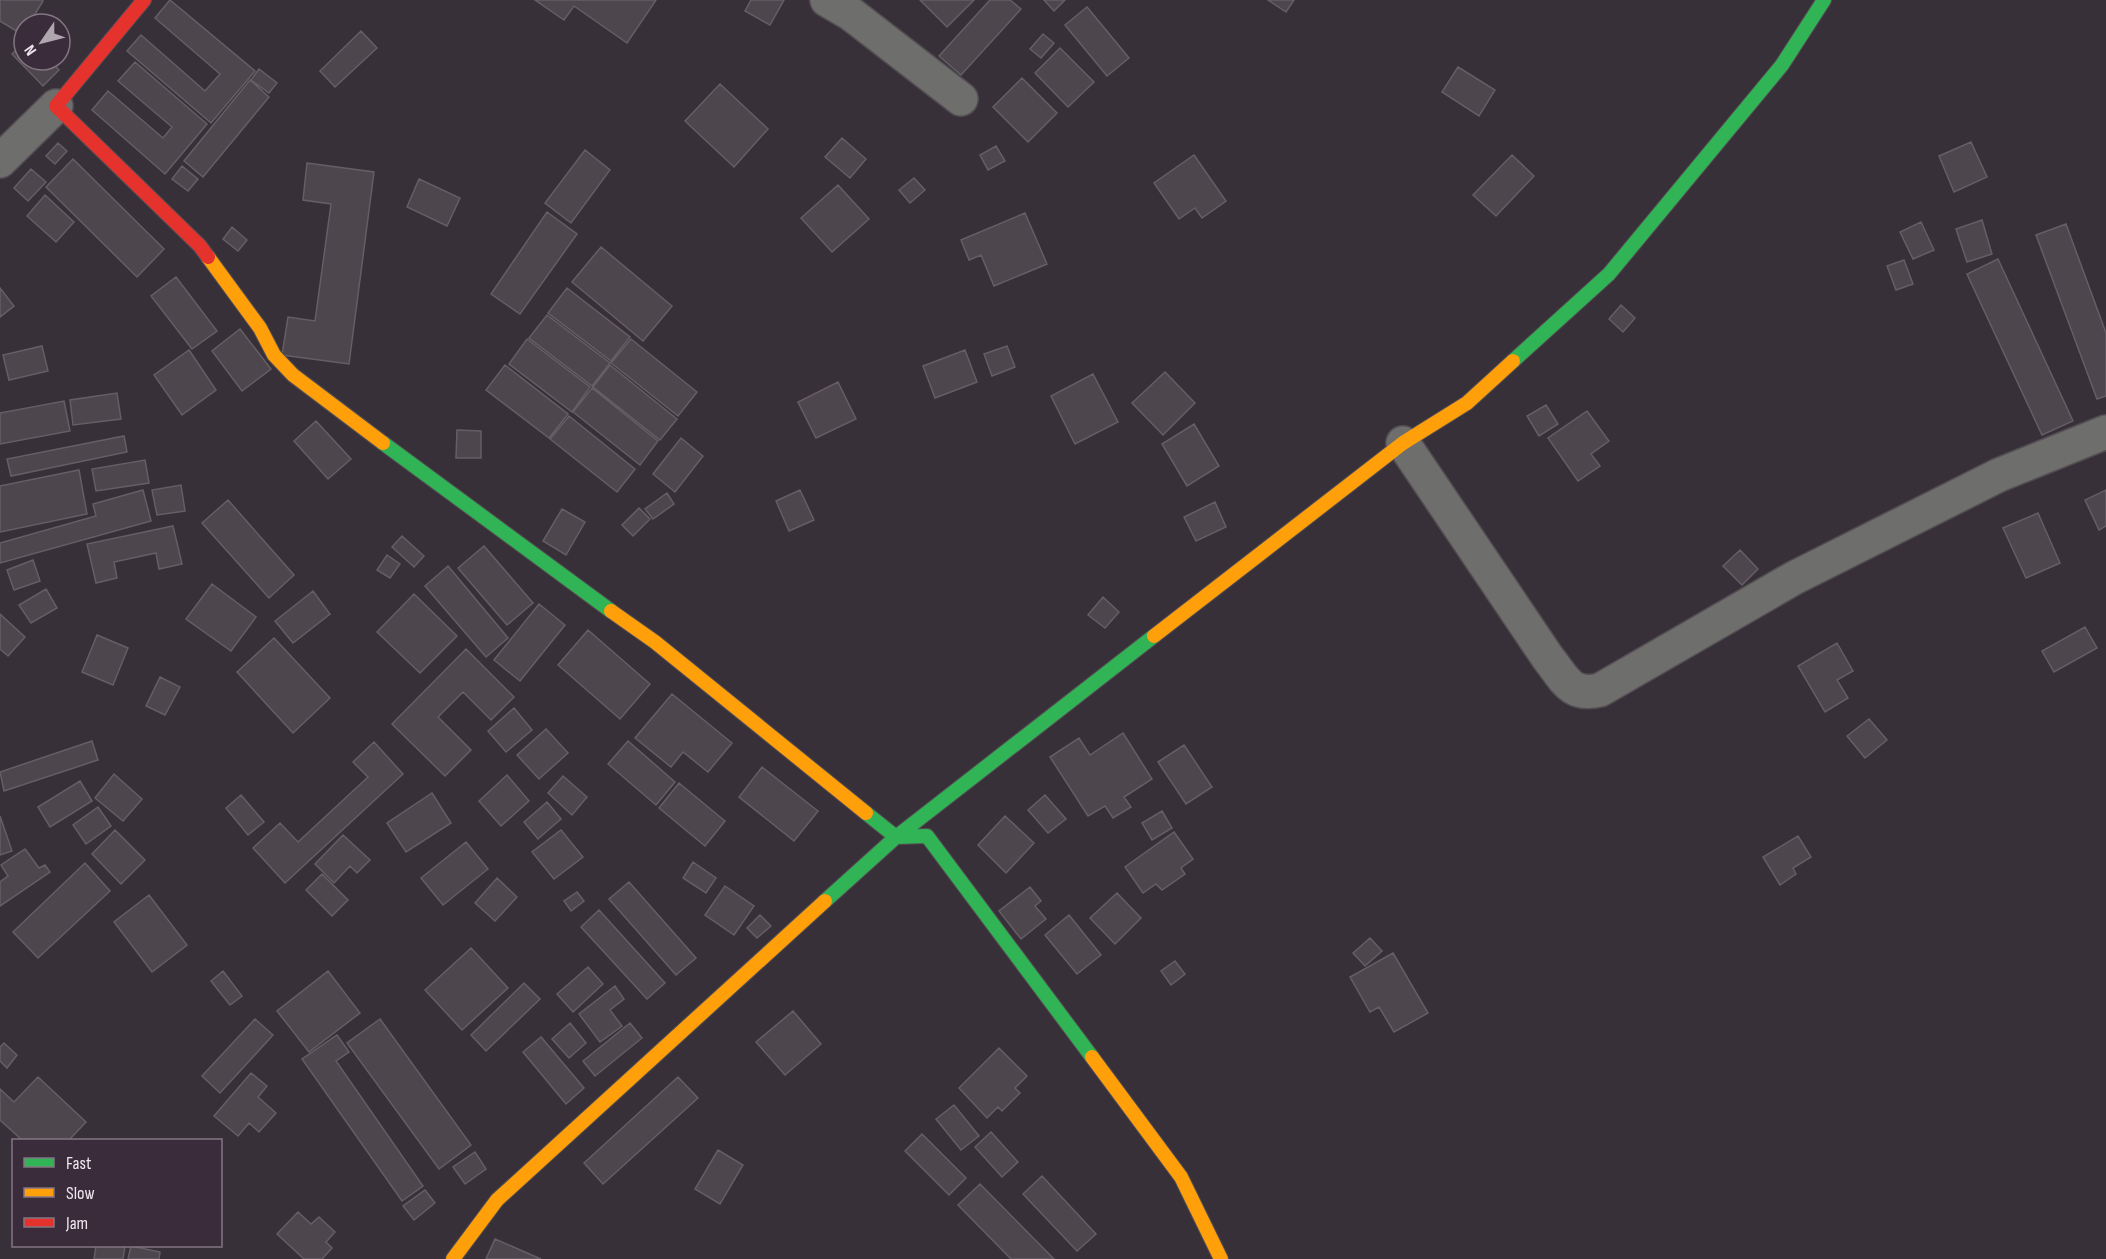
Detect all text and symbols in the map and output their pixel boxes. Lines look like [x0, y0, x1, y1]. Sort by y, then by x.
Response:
north arrow [12, 12, 72, 72]
text: N [21, 41, 41, 59]
legend [12, 1139, 222, 1247]
text: Fast [66, 1153, 92, 1174]
text: Slow [66, 1183, 95, 1204]
text: Jam [65, 1213, 88, 1234]

